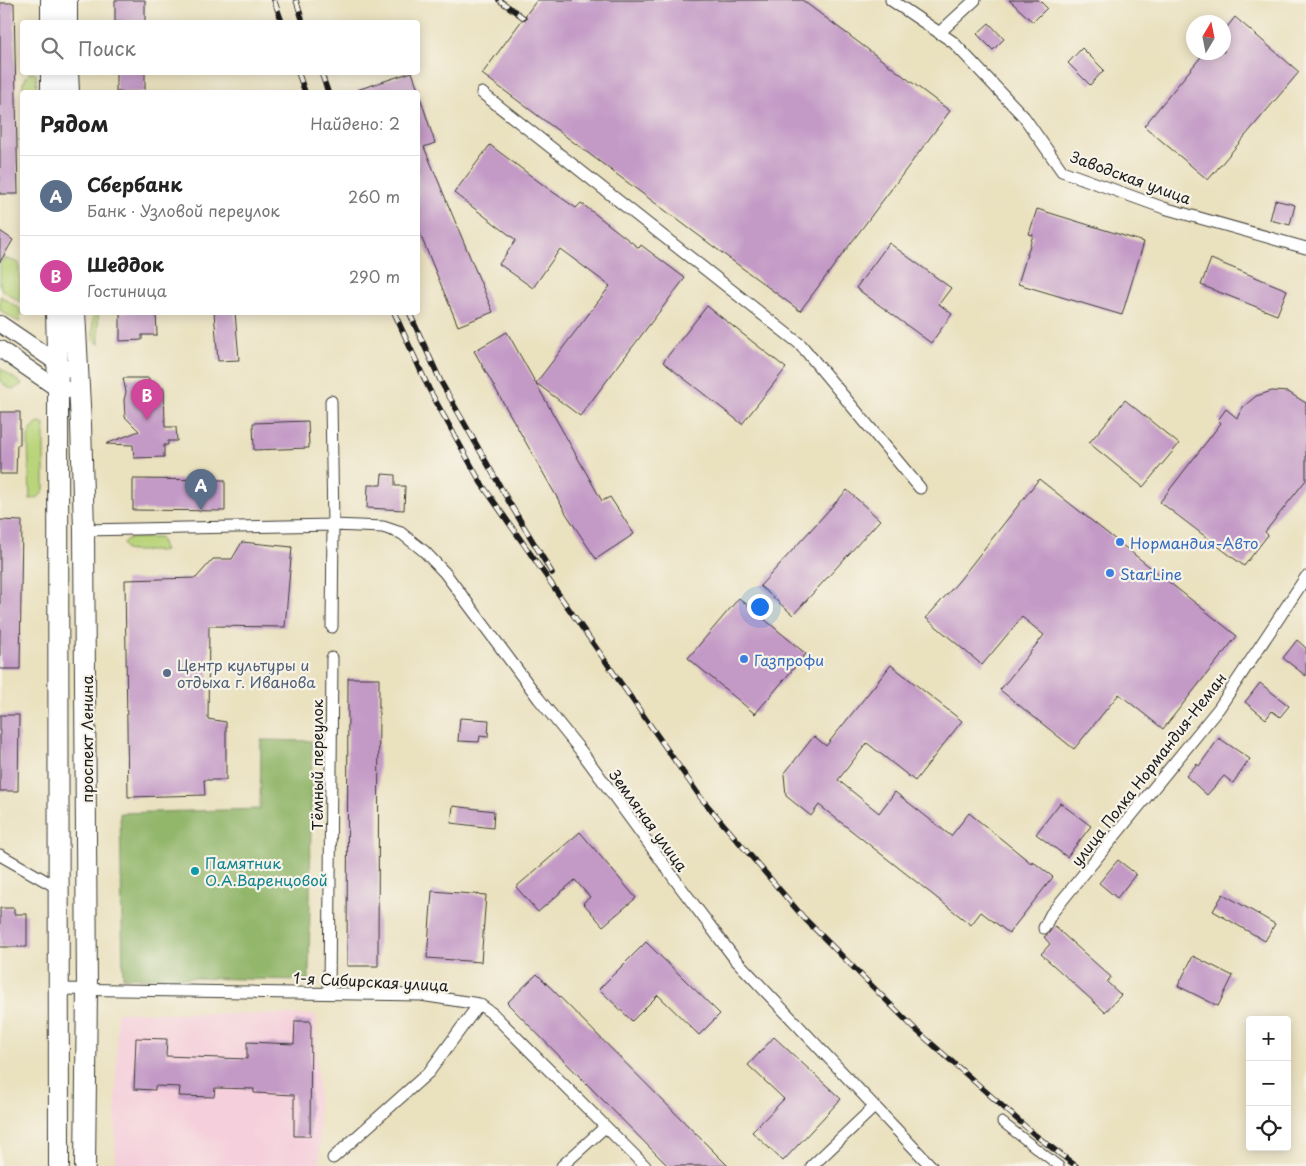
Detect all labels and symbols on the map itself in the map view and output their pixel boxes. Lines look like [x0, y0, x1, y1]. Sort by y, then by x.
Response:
north arrow [1186, 15, 1231, 60]
street label: Заводская улица [1067, 144, 1195, 210]
pin: B [131, 379, 163, 420]
pin: A [185, 469, 217, 510]
place label: Нормандия-Авто [1130, 531, 1259, 554]
marker: Нормандия-Авто [1114, 536, 1126, 548]
place label: StarLine [1120, 562, 1182, 585]
marker: StarLine [1104, 567, 1116, 579]
your location [747, 594, 773, 620]
place label: Газпрофи [754, 648, 824, 671]
place label: Центр культуры и отдыха г. Иванова [177, 653, 316, 693]
marker: Газпрофи [738, 653, 750, 665]
marker: Центр культуры и отдыха г. Иванова [161, 667, 173, 679]
street label: улица Полка Нормандия-Неман [1065, 667, 1231, 871]
street label: проспект Ленина [75, 675, 98, 803]
street label: Тёмный переулок [305, 699, 328, 831]
street label: Земляная улица [604, 764, 694, 876]
place label: Памятник О.А.Варенцовой [205, 851, 328, 891]
marker: Памятник О.А.Варенцовой [189, 865, 201, 877]
street label: 1-я Сибирская улица [293, 965, 450, 997]

